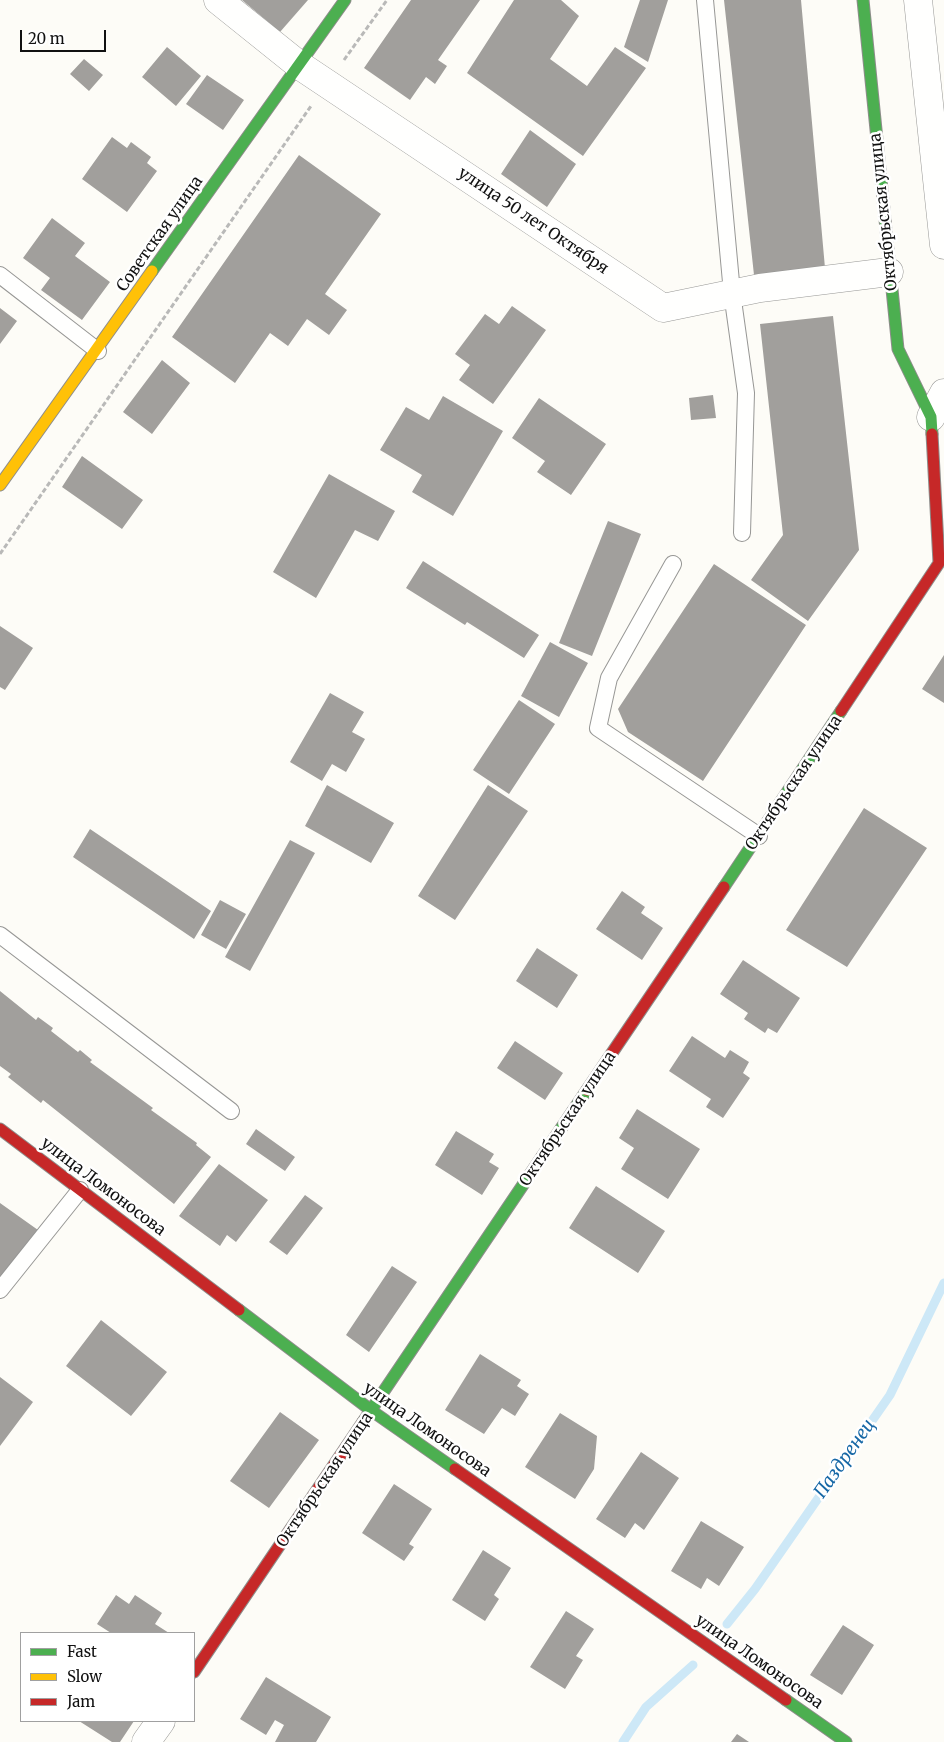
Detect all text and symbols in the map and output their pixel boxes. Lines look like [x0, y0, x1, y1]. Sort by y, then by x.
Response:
scale bar [22, 20, 109, 52]
text: 20 m [28, 29, 65, 48]
street label: Октябрьская улица [866, 132, 902, 292]
street label: улица 50 лет Октября [454, 164, 612, 278]
street label: Советская улица [113, 173, 207, 295]
street label: Октябрьская улица [742, 712, 846, 854]
street label: Октябрьская улица [516, 1048, 620, 1190]
street label: улица Ломоносова [37, 1134, 169, 1240]
street label: улица Ломоносова [360, 1379, 494, 1481]
street label: Октябрьская улица [273, 1409, 377, 1551]
water label: Паздренец [810, 1415, 880, 1503]
street label: улица Ломоносова [692, 1611, 826, 1713]
legend [20, 1632, 195, 1722]
text: Fast [67, 1642, 97, 1661]
text: Slow [67, 1667, 102, 1686]
text: Jam [67, 1692, 95, 1711]

